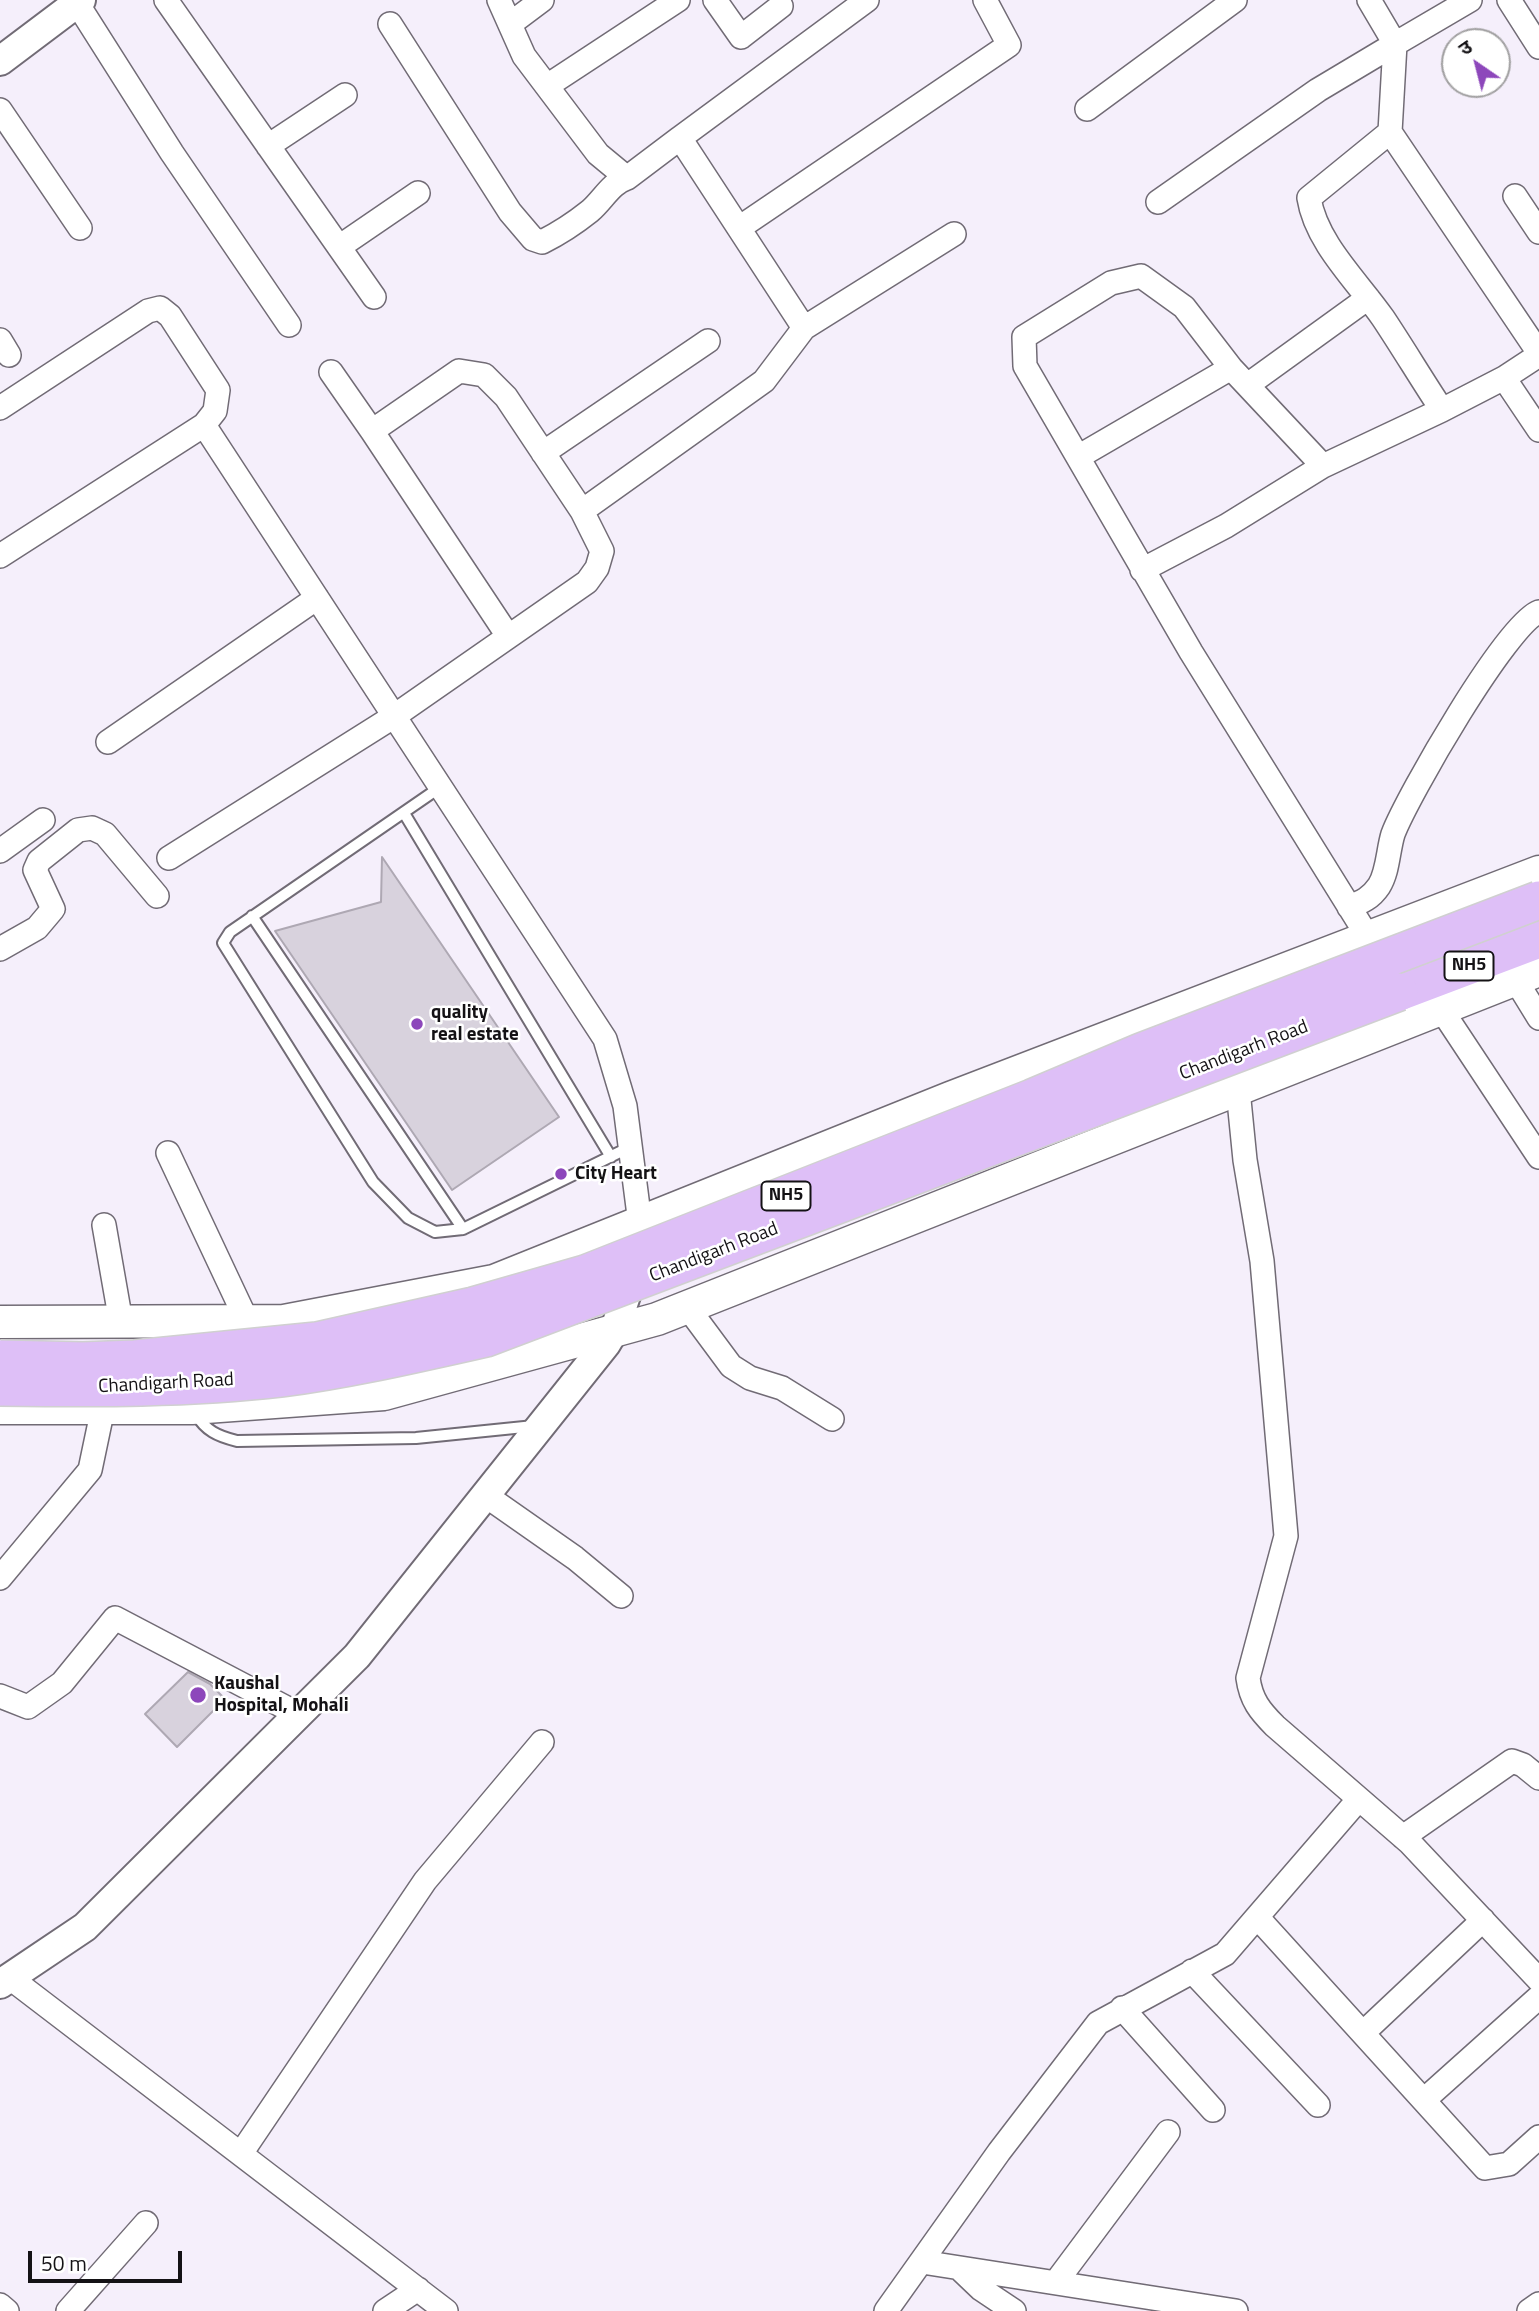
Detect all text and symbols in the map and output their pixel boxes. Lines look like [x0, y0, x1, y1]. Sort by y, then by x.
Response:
north arrow [1441, 28, 1511, 98]
text: उ [1452, 32, 1478, 62]
road number: NH5 [1444, 951, 1494, 981]
place label: quality real estate [431, 1002, 519, 1046]
marker: quality real estate [409, 1016, 425, 1032]
street label: Chandigarh Road [1177, 1016, 1311, 1086]
place label: City Heart [575, 1163, 657, 1185]
marker: City Heart [553, 1166, 569, 1182]
road number: NH5 [762, 1182, 810, 1210]
street label: Chandigarh Road [647, 1218, 781, 1288]
street label: Chandigarh Road [98, 1369, 234, 1399]
place label: Kaushal Hospital, Mohali [214, 1673, 349, 1717]
marker: Kaushal Hospital, Mohali [188, 1685, 208, 1705]
scale bar [32, 2238, 186, 2282]
text: 50 m [41, 2247, 87, 2279]

